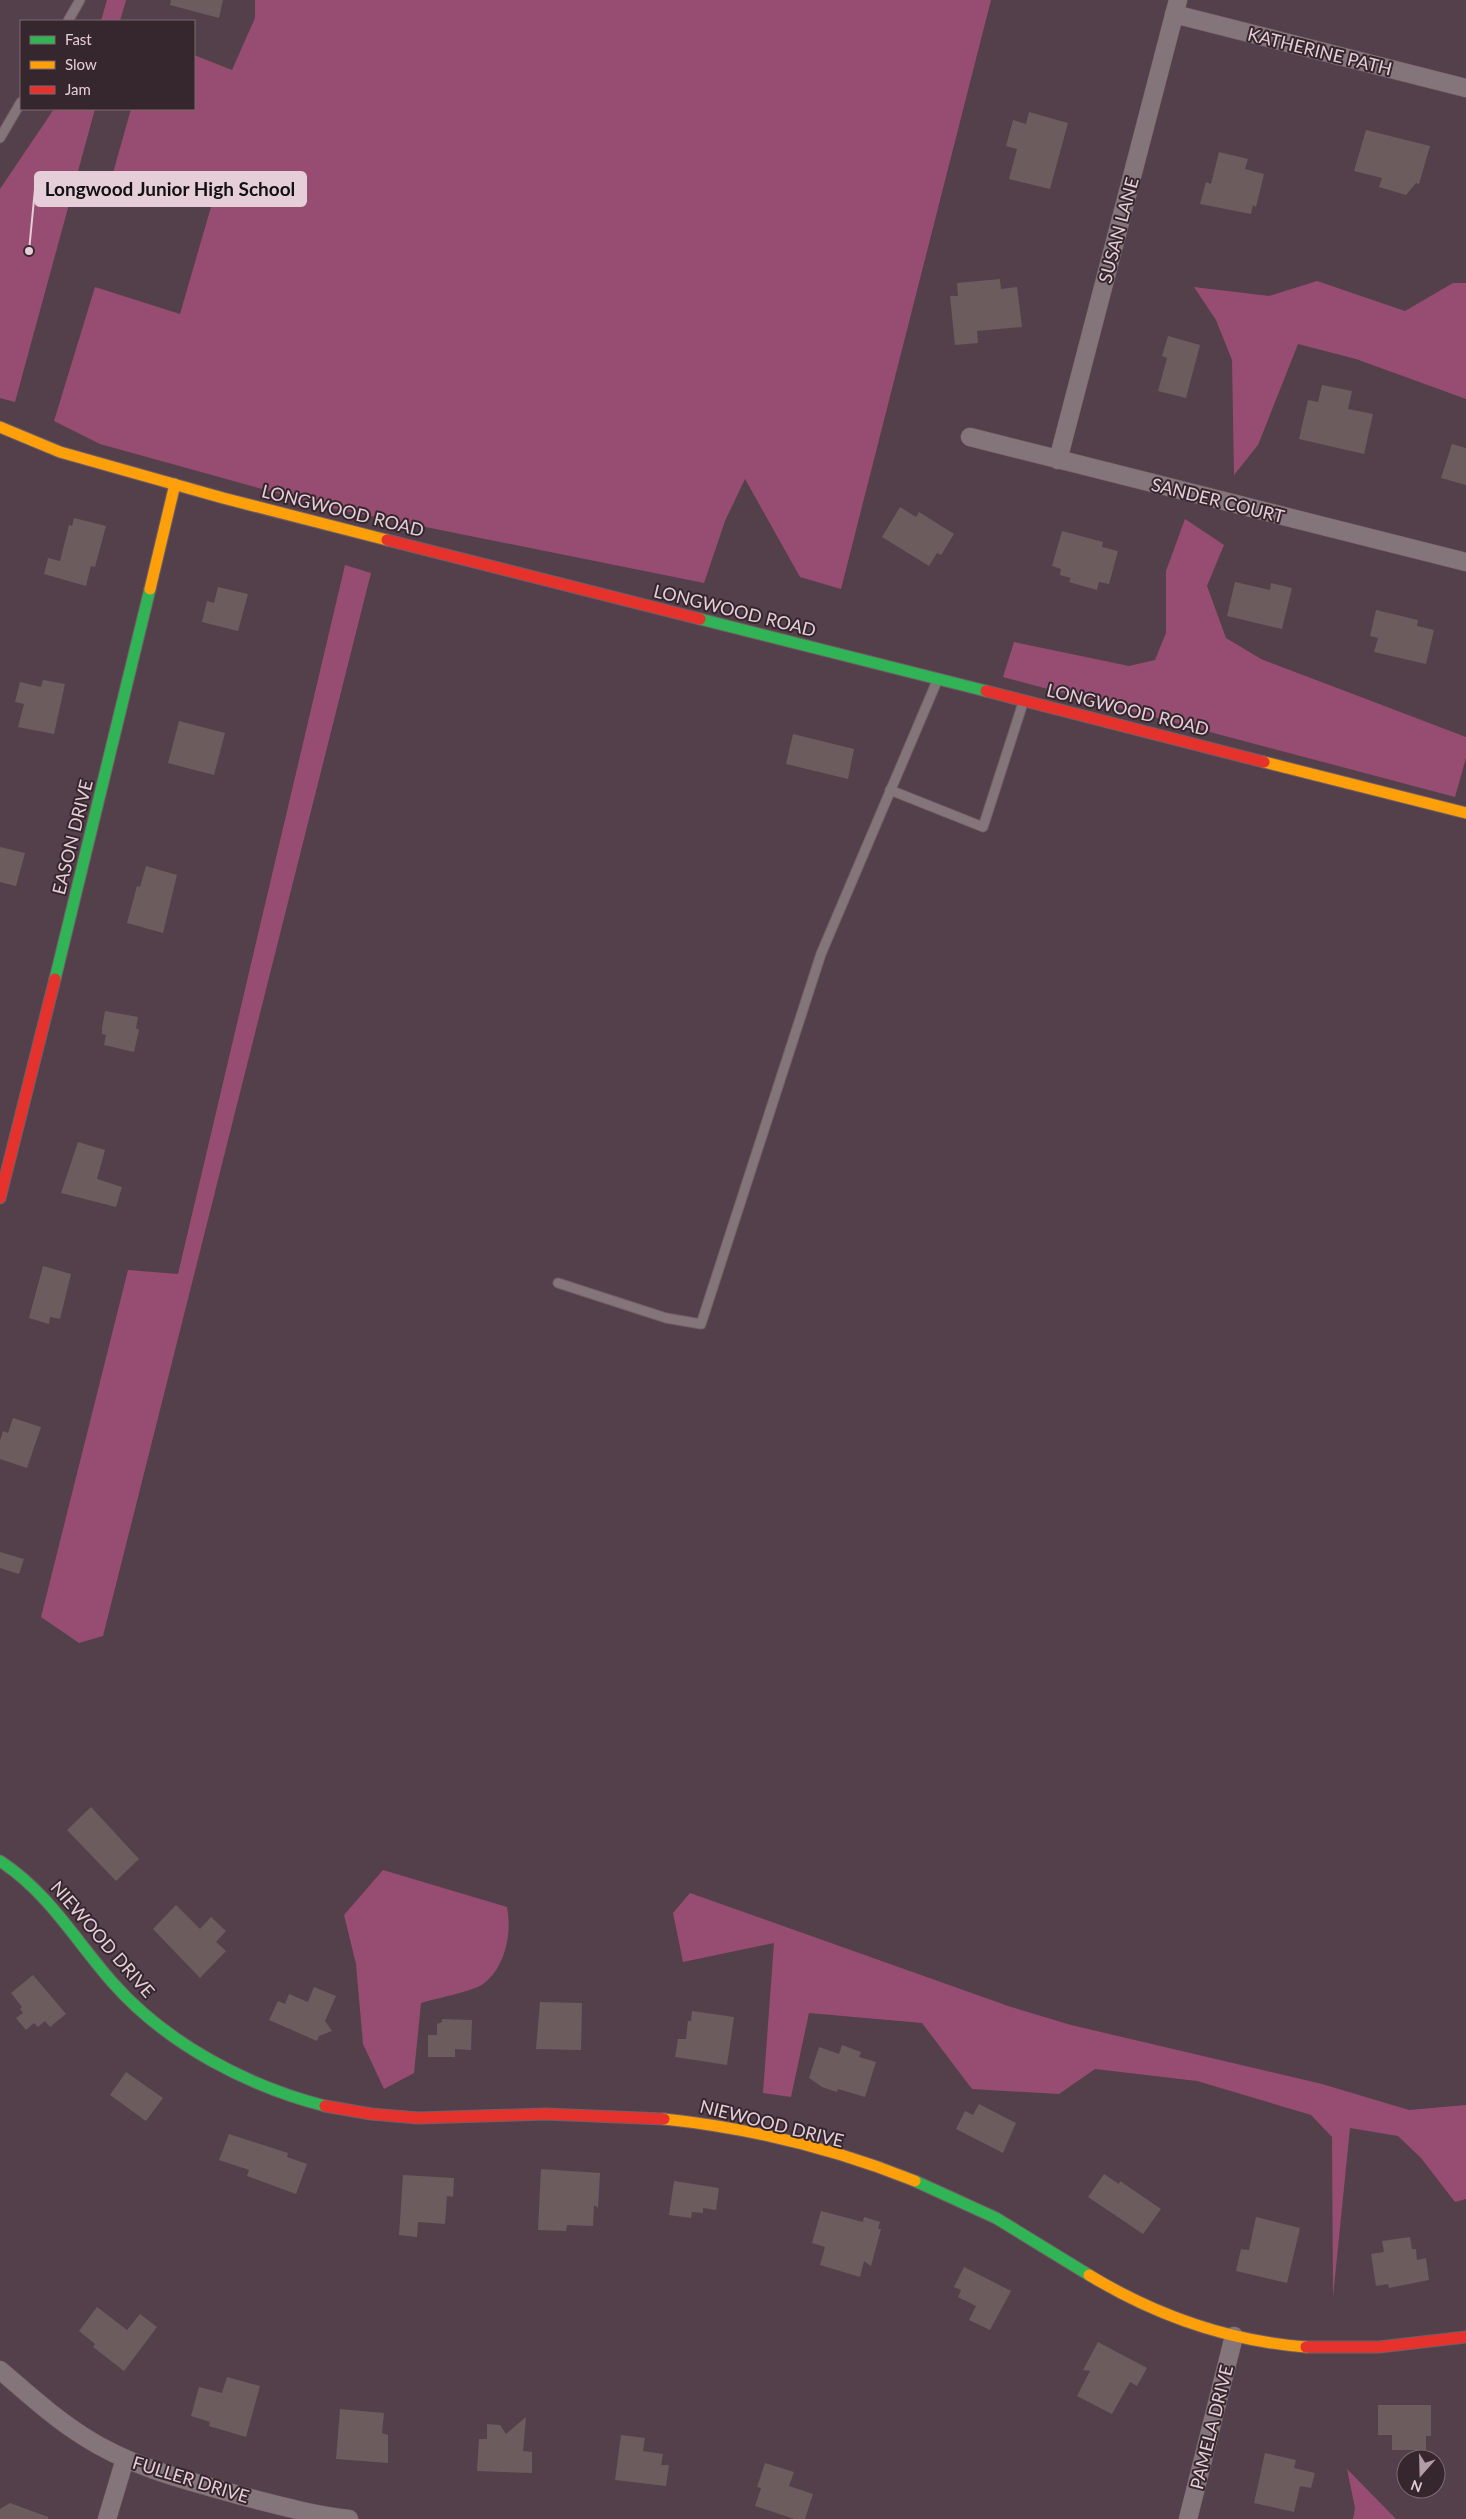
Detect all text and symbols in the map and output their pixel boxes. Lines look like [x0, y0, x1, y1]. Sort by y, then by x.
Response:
legend [20, 20, 195, 110]
street label: KATHERINE PATH [1246, 22, 1394, 80]
text: Fast [65, 30, 92, 48]
text: Slow [65, 55, 97, 73]
text: Jam [65, 80, 91, 98]
callout: Longwood Junior High School [35, 172, 306, 206]
street label: SUSAN LANE [1093, 175, 1143, 285]
text: Longwood Junior High School [45, 177, 295, 200]
street label: SANDER COURT [1149, 473, 1287, 527]
street label: LONGWOOD ROAD [260, 479, 426, 541]
street label: LONGWOOD ROAD [652, 579, 818, 641]
street label: LONGWOOD ROAD [1045, 678, 1211, 740]
street label: EASON DRIVE [47, 777, 97, 897]
street label: NIEWOOD DRIVE [46, 1876, 160, 2002]
street label: NIEWOOD DRIVE [698, 2095, 846, 2151]
street label: PAMELA DRIVE [1185, 2363, 1237, 2491]
north arrow [1396, 2449, 1446, 2499]
street label: FULLER DRIVE [130, 2451, 252, 2507]
text: N [1408, 2477, 1424, 2497]

